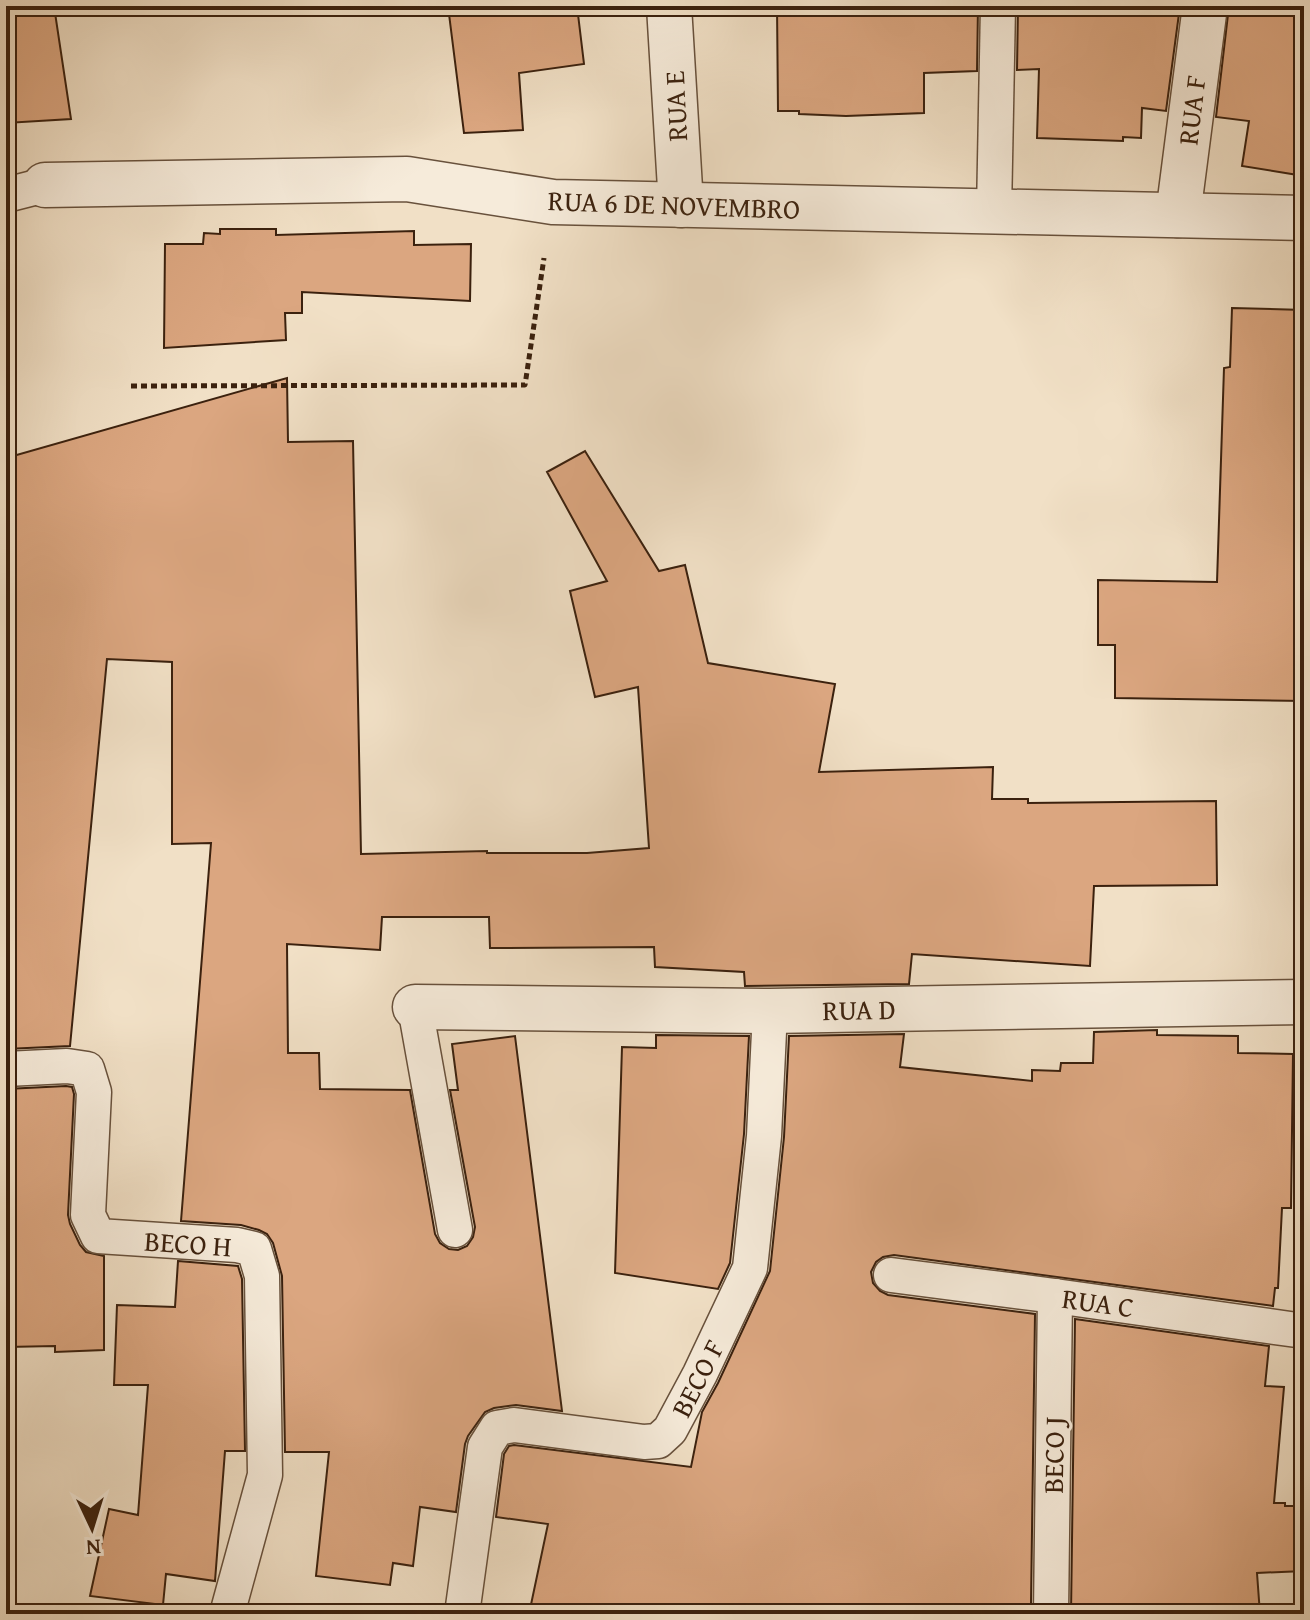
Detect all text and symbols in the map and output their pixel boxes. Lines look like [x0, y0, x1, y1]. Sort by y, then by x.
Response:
street label: RUA E [653, 70, 697, 142]
street label: RUA F [1166, 73, 1216, 147]
street label: RUA 6 DE NOVEMBRO [547, 179, 801, 229]
street label: RUA D [822, 988, 896, 1030]
street label: BECO H [143, 1220, 233, 1266]
street label: RUA C [1060, 1277, 1136, 1327]
street label: BECO F [660, 1332, 734, 1424]
street label: BECO J [1032, 1416, 1074, 1494]
north arrow [52, 1488, 132, 1568]
text: N [85, 1531, 102, 1564]

